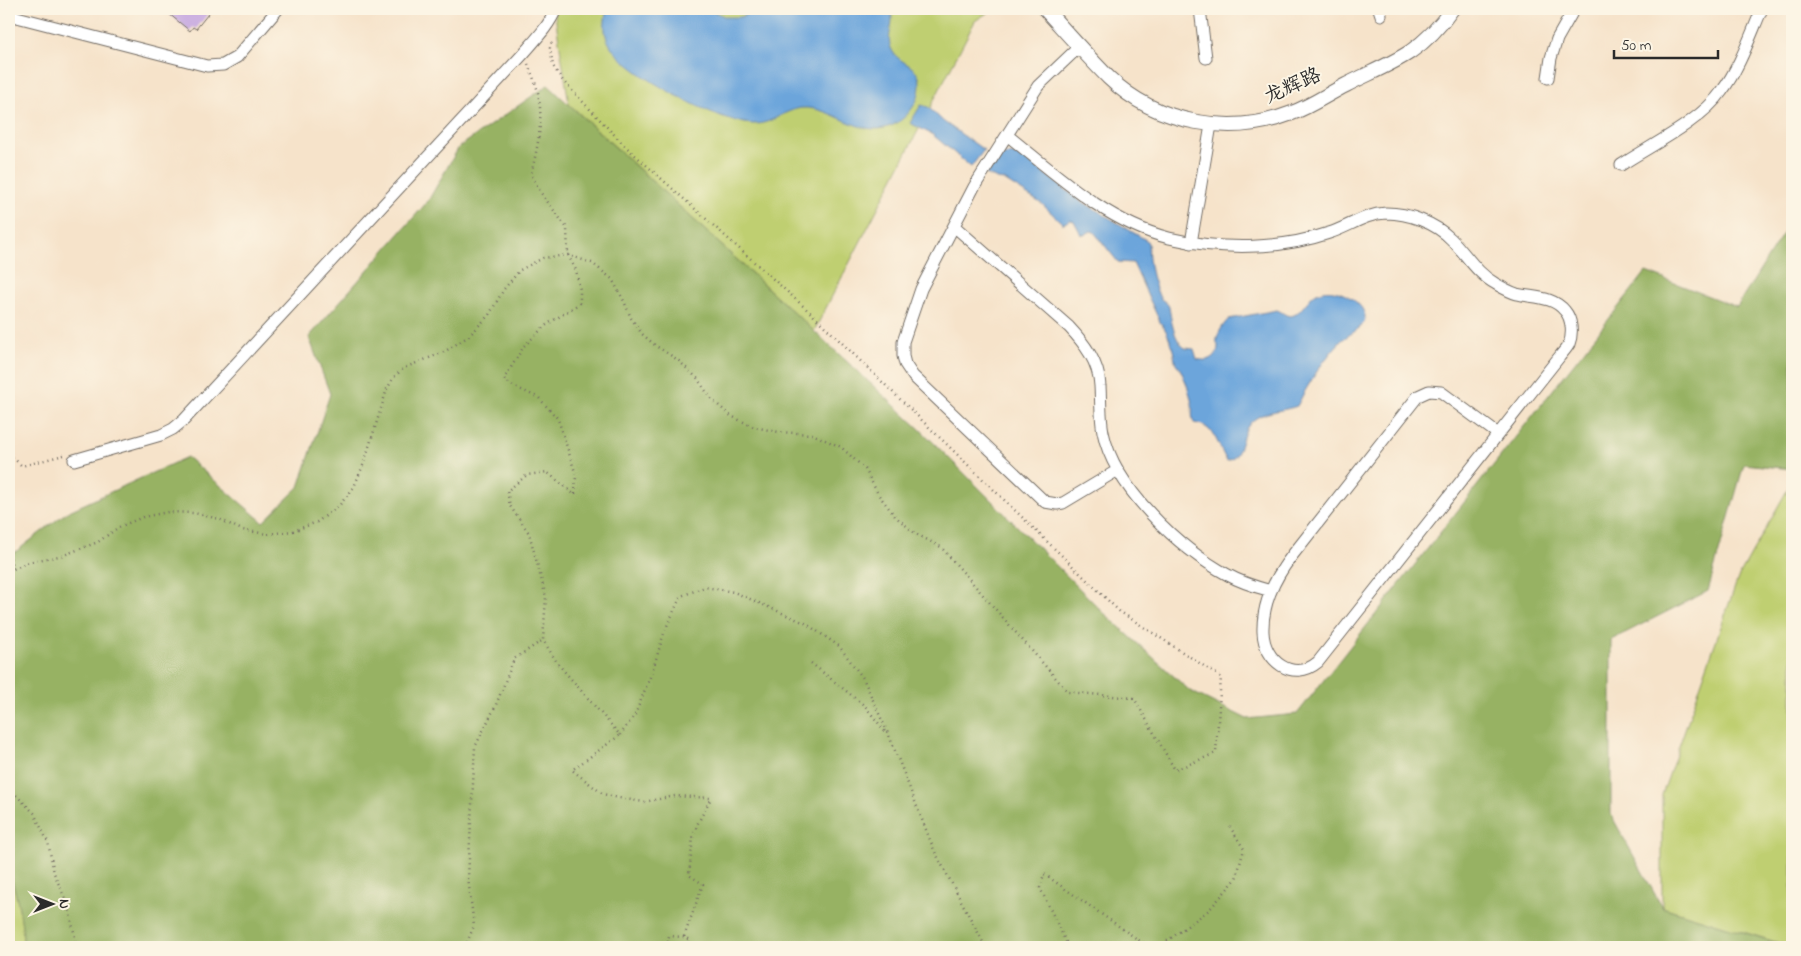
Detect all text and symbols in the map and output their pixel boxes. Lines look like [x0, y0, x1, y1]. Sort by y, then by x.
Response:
scale bar [1614, 28, 1717, 60]
text: 50 m [1621, 35, 1652, 57]
street label: 龙辉路 [1260, 61, 1327, 112]
north arrow [28, 878, 78, 928]
text: N [53, 899, 74, 909]

